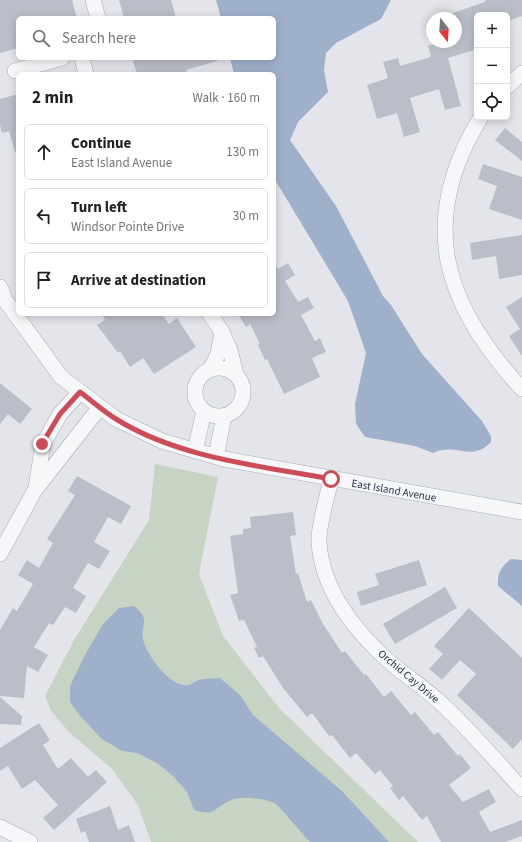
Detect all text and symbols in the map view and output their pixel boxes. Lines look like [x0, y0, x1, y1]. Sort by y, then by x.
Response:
north arrow [426, 12, 462, 48]
map controls [474, 12, 510, 120]
button: + [474, 12, 510, 48]
search box [16, 16, 276, 60]
icon: search [30, 27, 52, 49]
text: Search here [62, 28, 136, 49]
button: − [474, 48, 510, 84]
button: locate [474, 84, 510, 120]
text: 2 min [32, 86, 73, 110]
text: Walk · 160 m [192, 89, 260, 107]
text: Continue [71, 133, 131, 154]
icon: ahead [33, 141, 55, 163]
text: 130 m [226, 143, 259, 161]
text: East Island Avenue [71, 154, 172, 172]
text: Turn left [71, 197, 127, 218]
icon: left [33, 205, 55, 227]
text: 30 m [233, 207, 259, 225]
text: Windsor Pointe Drive [71, 218, 184, 236]
icon: arrive [33, 269, 55, 291]
text: Arrive at destination [71, 270, 206, 291]
route end [33, 435, 51, 453]
route start [322, 470, 340, 488]
street label: East Island Avenue [350, 476, 438, 505]
street label: Orchid Cay Drive [375, 646, 443, 707]

